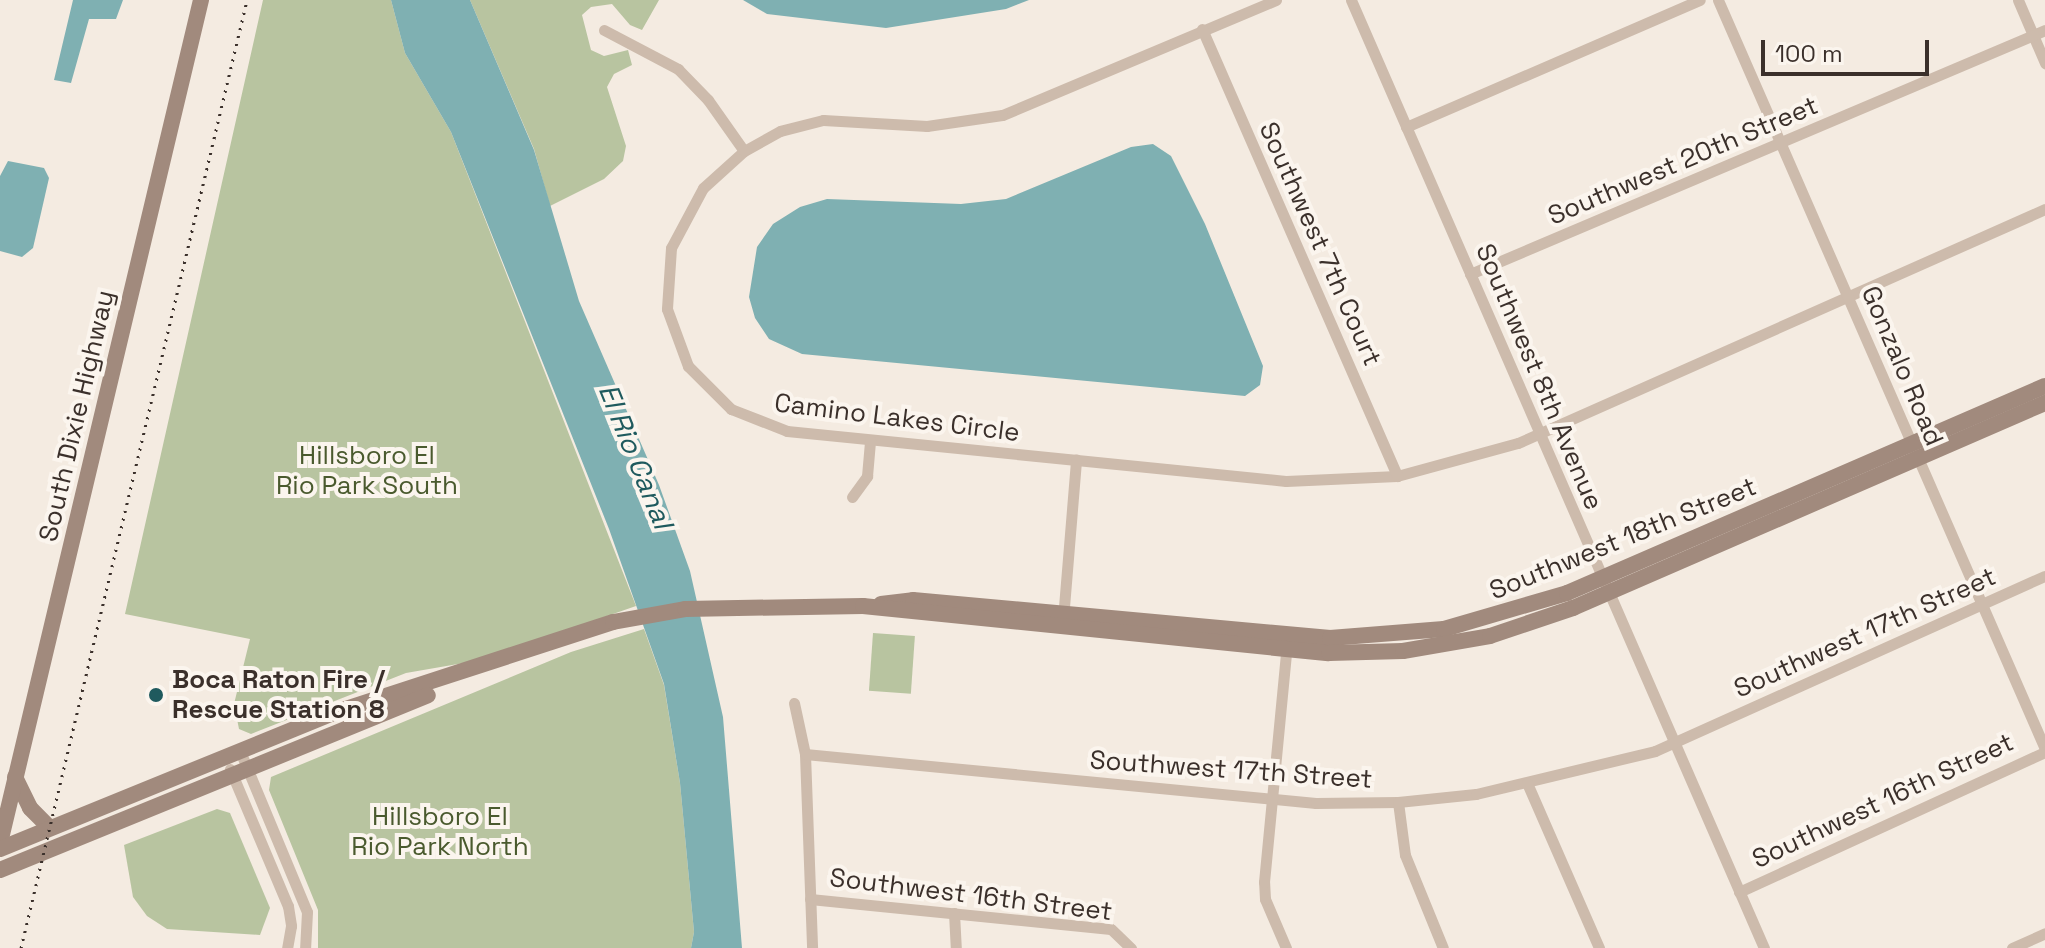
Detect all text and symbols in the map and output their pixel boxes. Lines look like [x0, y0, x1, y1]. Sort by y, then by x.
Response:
scale bar [1765, 24, 1933, 74]
text: 100 m [1775, 38, 1843, 69]
street label: Southwest 20th Street [1543, 90, 1823, 232]
street label: Southwest 7th Court [1252, 117, 1388, 371]
street label: Southwest 8th Avenue [1469, 239, 1609, 515]
street label: Gonzalo Road [1854, 281, 1950, 451]
street label: South Dixie Highway [33, 287, 121, 545]
water label: El Rio Canal [592, 379, 680, 533]
street label: Camino Lakes Circle [773, 387, 1021, 449]
park label: Hillsboro El Rio Park South [276, 440, 458, 502]
street label: Southwest 18th Street [1485, 471, 1761, 607]
street label: Southwest 17th Street [1729, 561, 2001, 705]
place label: Boca Raton Fire / Rescue Station 8 [172, 664, 385, 726]
marker: Boca Raton Fire / Rescue Station 8 [147, 686, 165, 704]
street label: Southwest 16th Street [1747, 727, 2019, 875]
street label: Southwest 17th Street [1089, 745, 1373, 795]
park label: Hillsboro El Rio Park North [351, 801, 529, 862]
street label: Southwest 16th Street [828, 862, 1114, 928]

